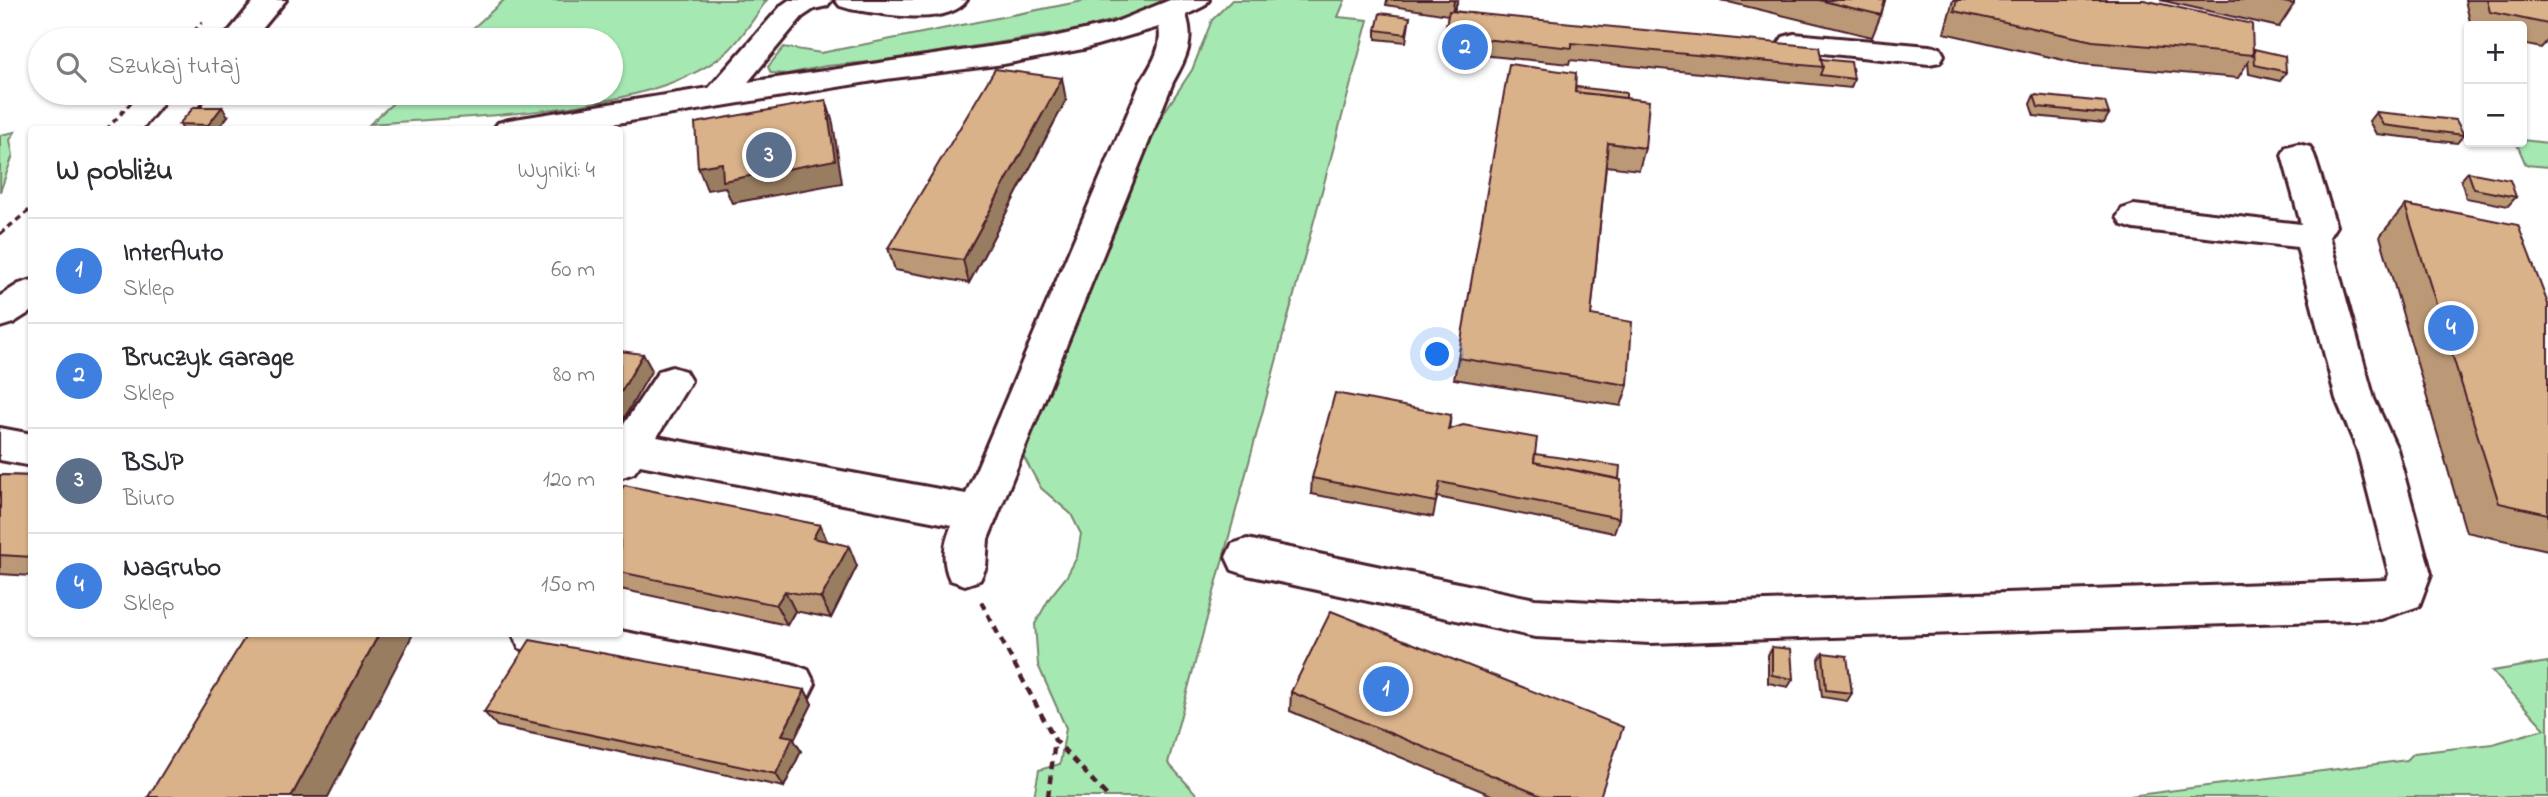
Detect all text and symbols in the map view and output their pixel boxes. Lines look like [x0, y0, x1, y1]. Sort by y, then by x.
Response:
pin: 2 [1442, 21, 1488, 73]
map controls [2464, 21, 2527, 147]
button: + [2464, 21, 2527, 84]
search box [28, 28, 623, 105]
icon: search [52, 48, 90, 86]
text: Szukaj tutaj [108, 48, 239, 86]
button: − [2464, 84, 2527, 147]
pin: 3 [746, 129, 792, 181]
text: W pobliżu [56, 150, 173, 194]
text: Wyniki: 4 [518, 155, 595, 188]
text: InterAuto [123, 235, 223, 273]
text: 1 [75, 254, 83, 287]
text: 60 m [551, 254, 595, 287]
text: Sklep [123, 273, 175, 306]
pin: 4 [2428, 302, 2474, 354]
your location [1420, 337, 1454, 371]
text: Bruczyk Garage [123, 340, 294, 378]
text: 2 [73, 359, 85, 392]
text: 80 m [553, 359, 595, 392]
text: Sklep [123, 378, 175, 411]
text: BSJP [123, 445, 183, 483]
text: 3 [74, 464, 84, 497]
text: 120 m [543, 464, 595, 497]
text: Biuro [123, 483, 175, 516]
text: NaGrubo [123, 550, 221, 588]
text: 4 [74, 569, 84, 602]
text: 150 m [541, 569, 595, 602]
text: Sklep [123, 588, 175, 621]
pin: 1 [1363, 663, 1409, 715]

